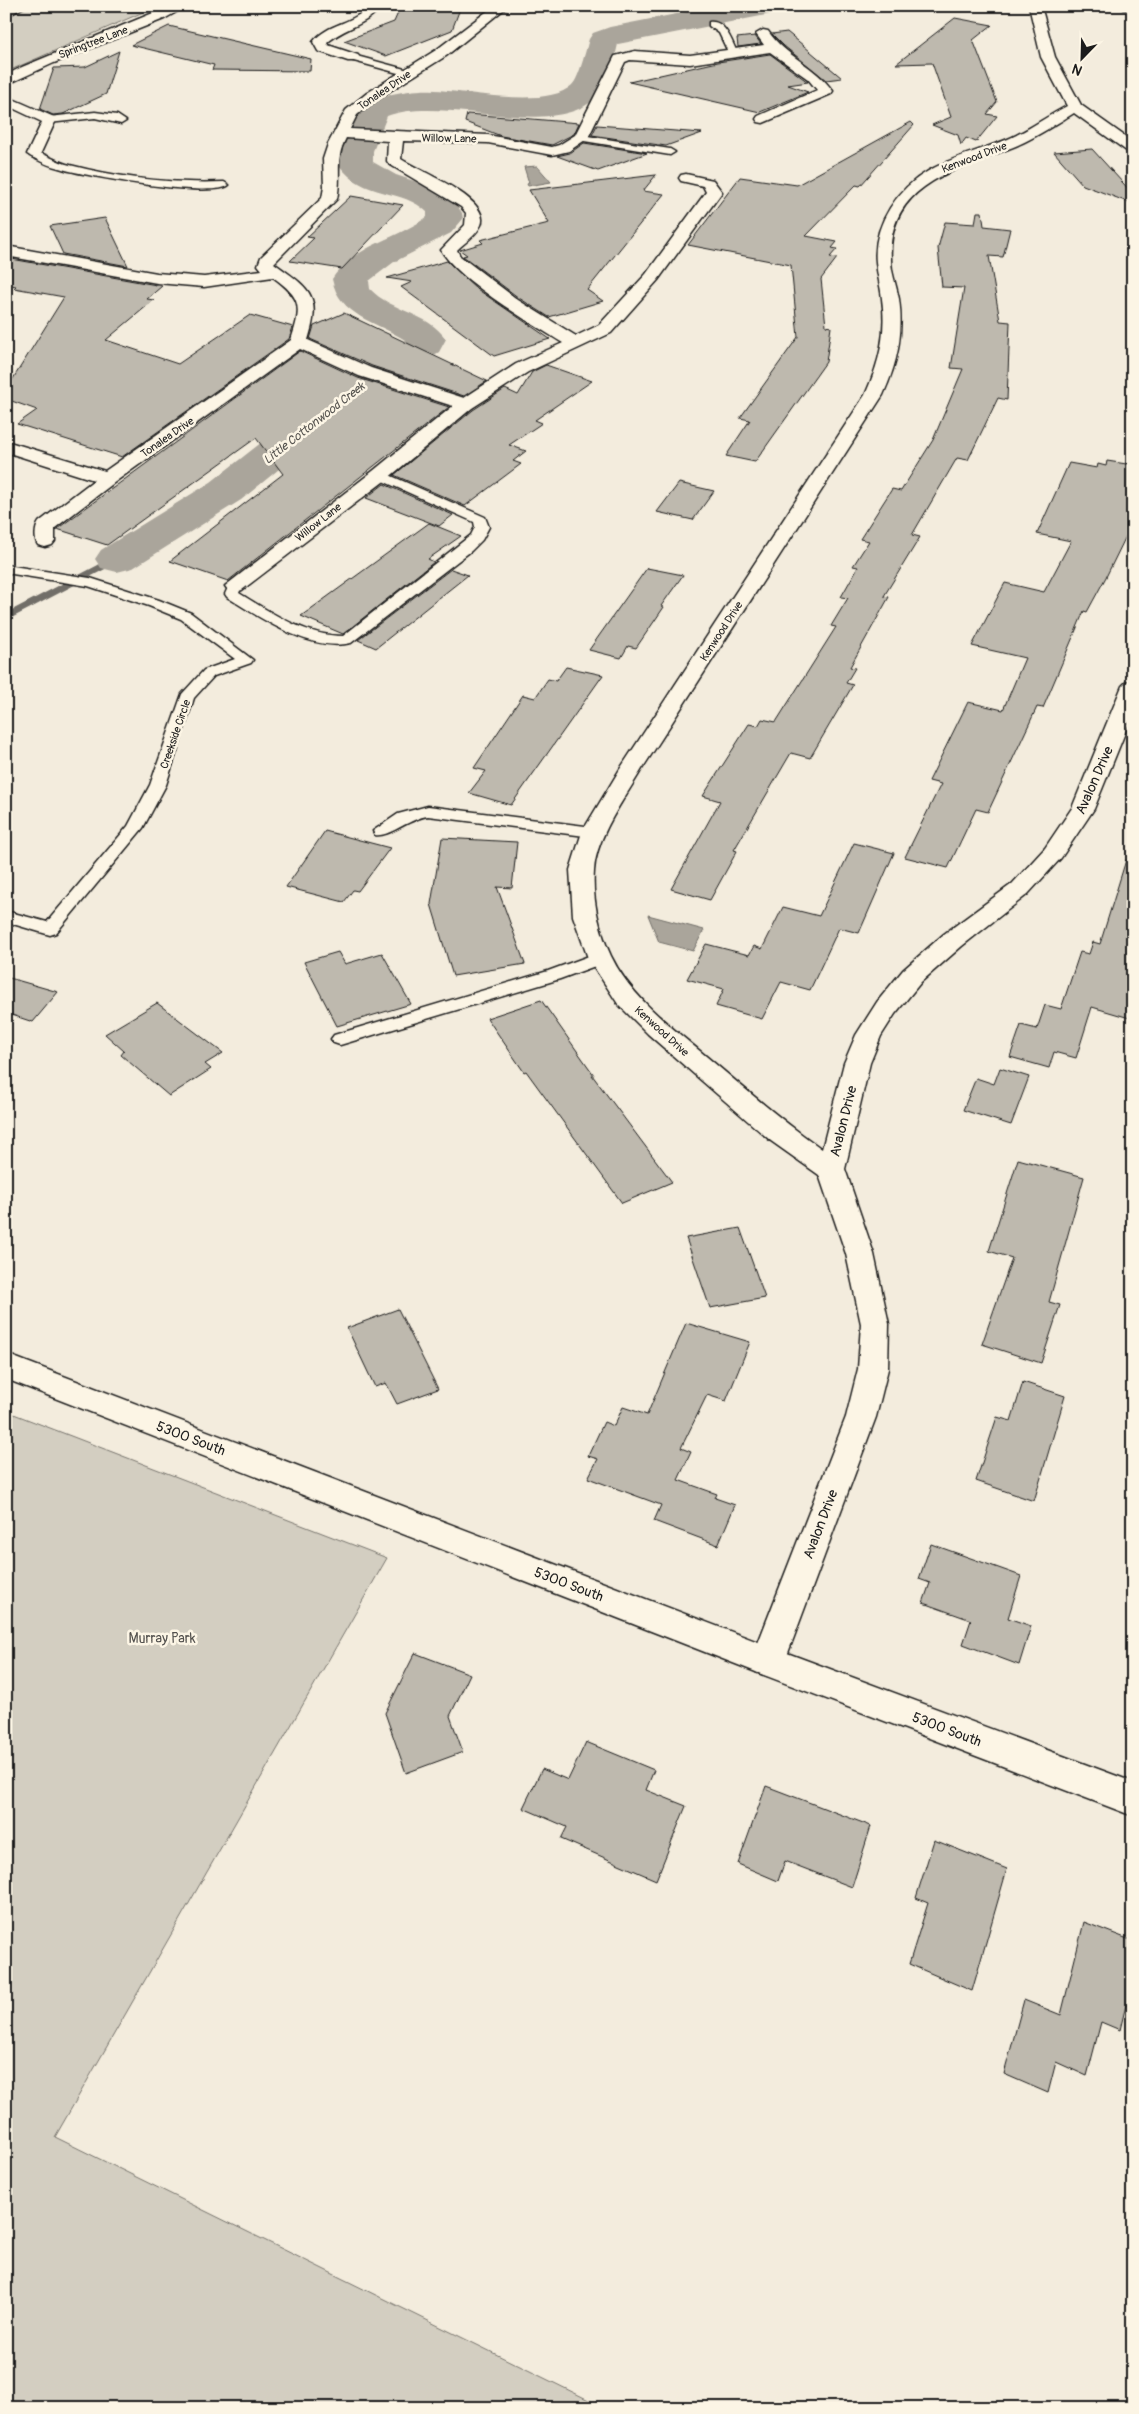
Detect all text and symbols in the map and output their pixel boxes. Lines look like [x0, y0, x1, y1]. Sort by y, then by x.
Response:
street label: Springtree Lane [57, 23, 130, 62]
north arrow [1056, 32, 1106, 82]
text: N [1069, 60, 1085, 79]
street label: Tonalea Drive [355, 67, 414, 113]
street label: Willow Lane [421, 132, 477, 145]
street label: Kenwood Drive [940, 139, 1009, 176]
water label: Little Cottonwood Creek [261, 379, 369, 468]
street label: Tonalea Drive [138, 414, 197, 460]
street label: Willow Lane [293, 500, 344, 544]
street label: Kenwood Drive [697, 598, 746, 664]
street label: Creekside Circle [158, 697, 194, 771]
street label: Avalon Drive [1072, 743, 1117, 817]
street label: Kenwood Drive [632, 1004, 692, 1060]
street label: Avalon Drive [826, 1084, 861, 1158]
street label: 5300 South [154, 1418, 228, 1459]
street label: Avalon Drive [800, 1487, 841, 1561]
street label: 5300 South [532, 1564, 606, 1605]
park label: Murray Park [128, 1630, 196, 1647]
street label: 5300 South [910, 1709, 984, 1750]

